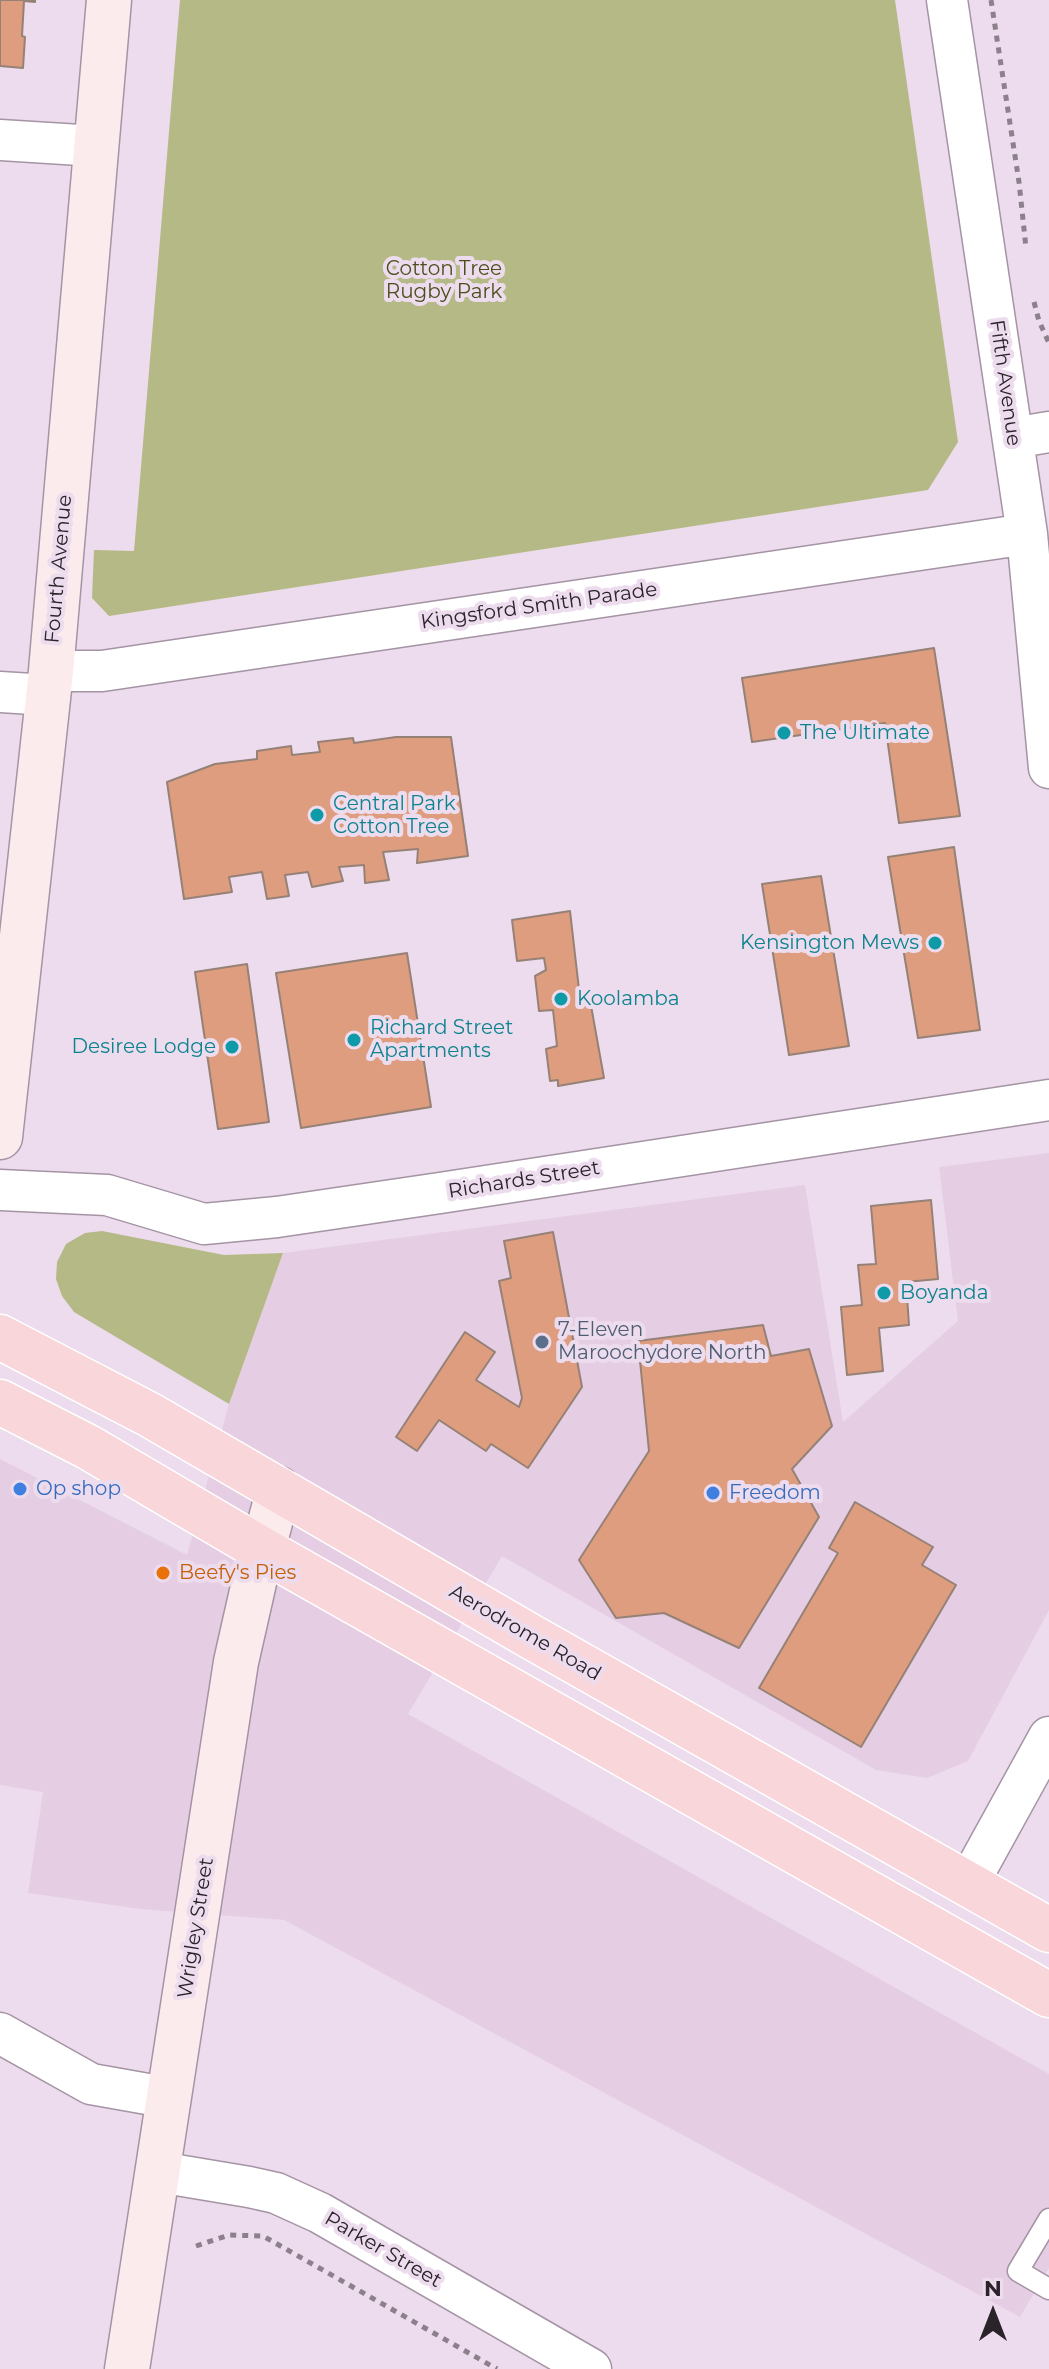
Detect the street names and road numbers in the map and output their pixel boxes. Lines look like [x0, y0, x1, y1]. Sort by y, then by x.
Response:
street label: Fifth Avenue [984, 318, 1026, 448]
street label: Fourth Avenue [41, 494, 77, 644]
street label: Kingsford Smith Parade [419, 578, 659, 634]
street label: Richards Street [447, 1156, 601, 1204]
street label: Aerodrome Road [445, 1580, 605, 1686]
street label: Wrigley Street [173, 1856, 219, 2000]
street label: Parker Street [320, 2207, 446, 2293]

